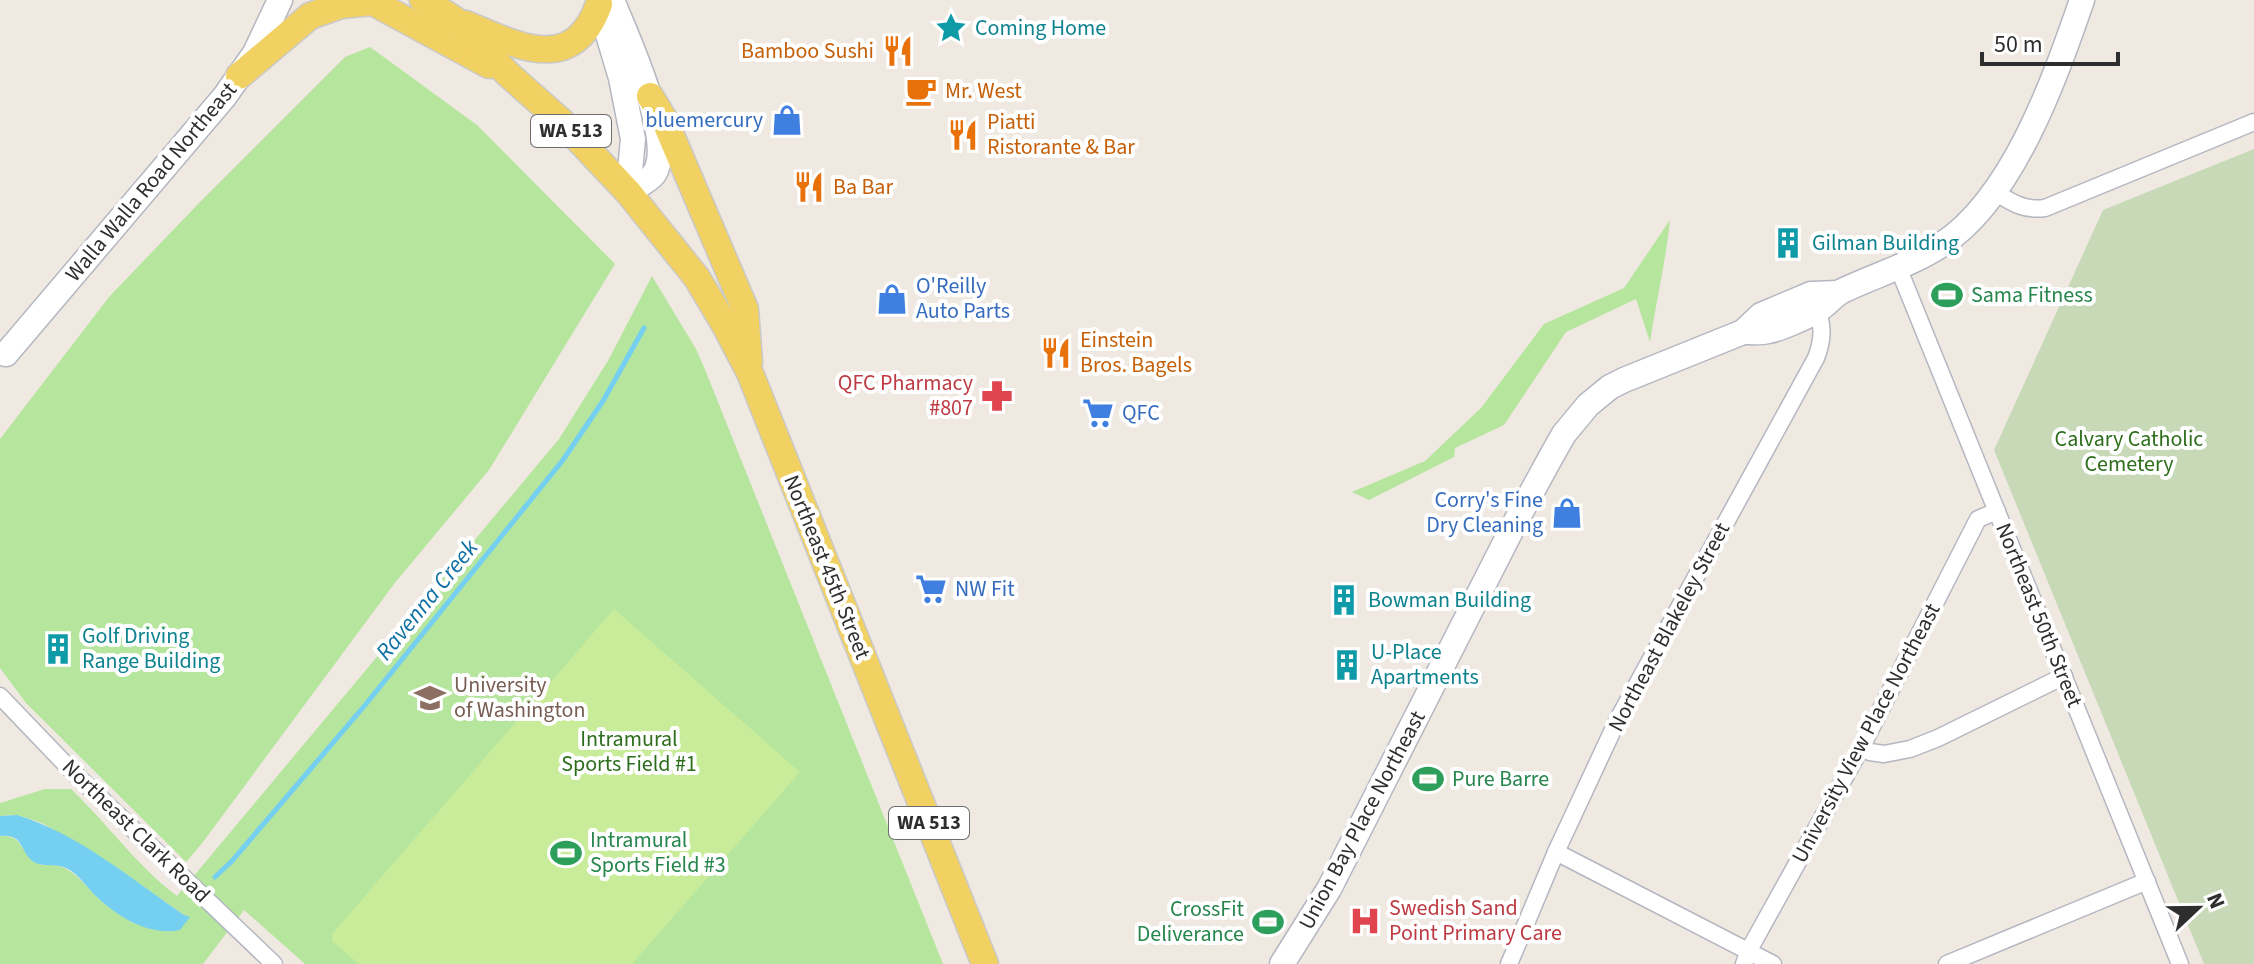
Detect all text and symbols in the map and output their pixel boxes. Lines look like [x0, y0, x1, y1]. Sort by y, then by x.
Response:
place icon: Coming Home [934, 11, 968, 45]
place label: Coming Home [975, 12, 1106, 44]
scale bar [1982, 16, 2118, 66]
text: 50 m [1994, 27, 2043, 62]
restaurant icon: Bamboo Sushi [881, 34, 915, 68]
place label: Bamboo Sushi [741, 35, 874, 67]
cafe icon: Mr. West [904, 74, 938, 108]
street label: Walla Walla Road Northeast [58, 75, 245, 289]
place label: Mr. West [945, 75, 1022, 107]
shop icon: bluemercury [770, 103, 804, 137]
place label: bluemercury [645, 104, 764, 136]
place label: Piatti Ristorante & Bar [987, 106, 1135, 163]
road number: WA 513 [531, 115, 611, 147]
restaurant icon: Piatti Ristorante & Bar [946, 118, 980, 152]
restaurant icon: Ba Bar [792, 170, 826, 204]
place label: Ba Bar [833, 171, 893, 203]
building icon: Gilman Building [1771, 226, 1805, 260]
place label: Gilman Building [1812, 227, 1959, 259]
place label: O'Reilly Auto Parts [916, 270, 1010, 327]
sports icon: Sama Fitness [1930, 278, 1964, 312]
place label: Sama Fitness [1971, 279, 2093, 311]
shop icon: O'Reilly Auto Parts [875, 282, 909, 316]
place label: Einstein Bros. Bagels [1080, 324, 1192, 381]
restaurant icon: Einstein Bros. Bagels [1039, 336, 1073, 370]
place label: QFC Pharmacy #807 [838, 367, 974, 424]
pharmacy icon: QFC Pharmacy #807 [980, 379, 1014, 413]
supermarket icon: QFC [1081, 396, 1115, 430]
place label: QFC [1122, 397, 1160, 429]
park label: Calvary Catholic Cemetery [2055, 423, 2203, 480]
street label: Northeast 45th Street [775, 470, 879, 665]
place label: Corry's Fine Dry Cleaning [1426, 484, 1543, 541]
shop icon: Corry's Fine Dry Cleaning [1550, 496, 1584, 530]
street label: Northeast Blakeley Street [1600, 516, 1738, 737]
street label: Northeast 50th Street [1987, 518, 2091, 713]
water label: Ravenna Creek [367, 532, 487, 668]
supermarket icon: NW Fit [914, 572, 948, 606]
place label: NW Fit [955, 573, 1015, 605]
building icon: Bowman Building [1327, 583, 1361, 617]
place label: Bowman Building [1368, 584, 1531, 616]
street label: University View Place Northeast [1784, 597, 1949, 869]
place label: Golf Driving Range Building [82, 620, 220, 677]
building icon: Golf Driving Range Building [41, 632, 75, 666]
place label: U-Place Apartments [1371, 636, 1479, 693]
building icon: U-Place Apartments [1330, 648, 1364, 682]
place label: University of Washington [454, 669, 586, 726]
school or university icon: University of Washington [413, 681, 447, 715]
street label: Union Bay Place Northeast [1291, 704, 1434, 935]
park label: Intramural Sports Field #1 [561, 723, 697, 780]
street label: Northeast Clark Road [55, 752, 217, 910]
sports icon: Pure Barre [1411, 762, 1445, 796]
place label: Pure Barre [1452, 763, 1549, 795]
road number: WA 513 [889, 807, 969, 839]
place label: Intramural Sports Field #3 [590, 824, 726, 881]
sports icon: Intramural Sports Field #3 [549, 836, 583, 870]
north arrow [2158, 868, 2238, 948]
text: N [2198, 888, 2233, 914]
place label: Swedish Sand Point Primary Care [1389, 892, 1562, 949]
place label: CrossFit Deliverance [1137, 893, 1245, 950]
hospital icon: Swedish Sand Point Primary Care [1348, 904, 1382, 938]
sports icon: CrossFit Deliverance [1251, 905, 1285, 939]

